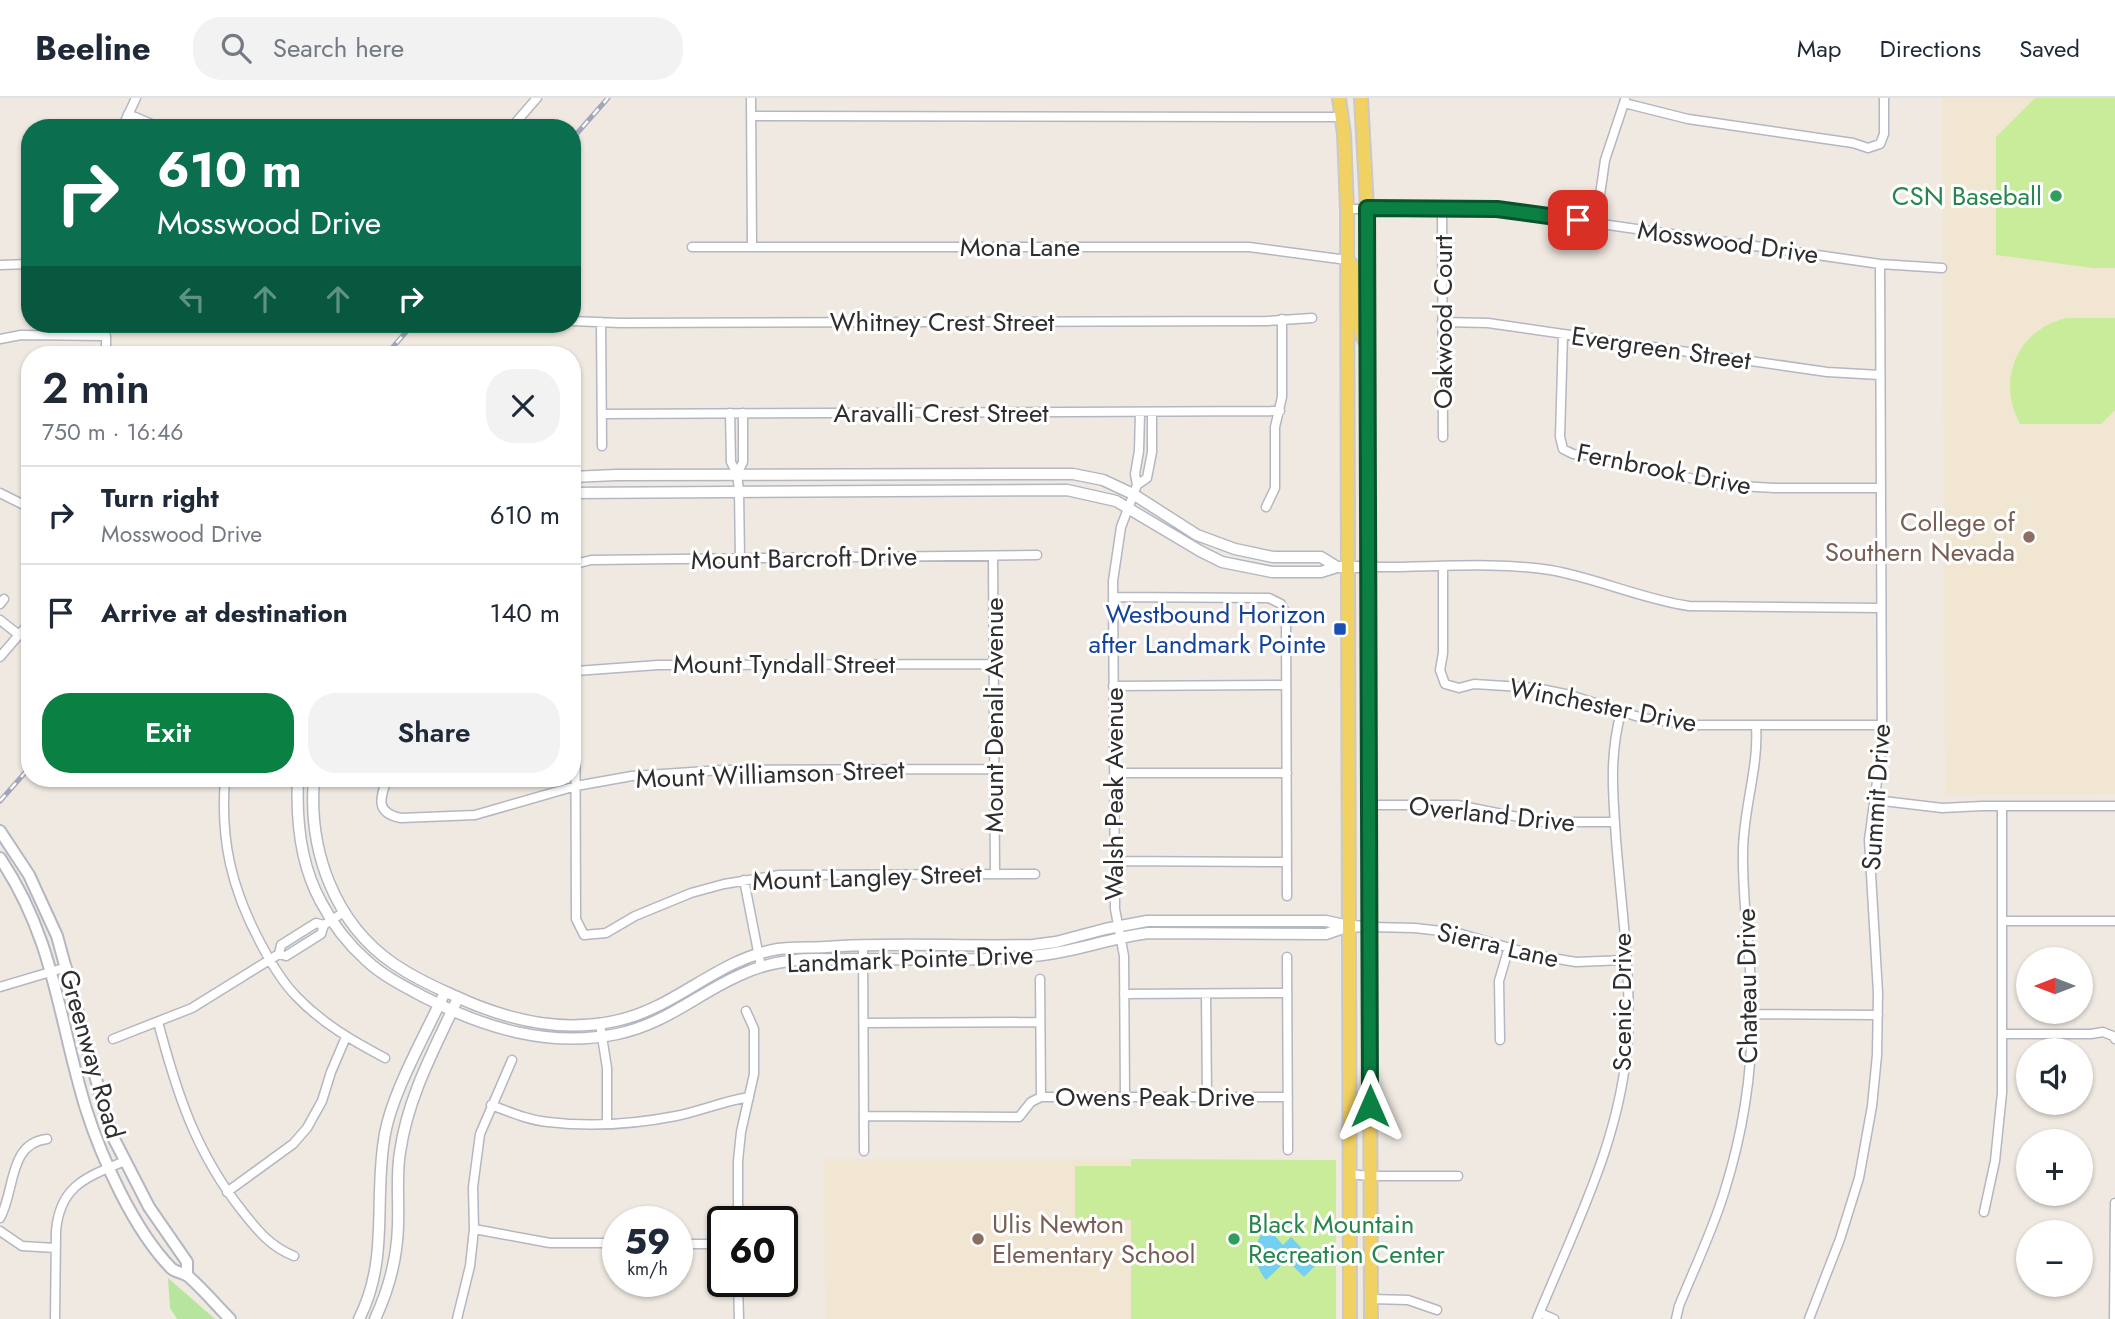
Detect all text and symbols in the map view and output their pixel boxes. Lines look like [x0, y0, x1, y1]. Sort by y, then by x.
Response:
search box [193, 17, 683, 80]
text: Beeline [35, 25, 151, 72]
icon: search [217, 29, 255, 67]
text: Search here [273, 29, 404, 67]
text: Map [1797, 31, 1842, 66]
text: Directions [1880, 31, 1981, 66]
text: Saved [2019, 31, 2080, 66]
text: 610 m [157, 135, 302, 205]
icon: right [42, 147, 133, 238]
place label: CSN Baseball [1892, 177, 2042, 215]
marker: CSN Baseball [2048, 188, 2064, 204]
pin [1548, 190, 1608, 250]
text: Mosswood Drive [157, 200, 381, 246]
icon: arrive [1559, 201, 1597, 239]
street label: Mosswood Drive [1635, 211, 1821, 273]
street label: Mona Lane [960, 228, 1080, 266]
street label: Oakwood Court [1424, 234, 1462, 409]
icon: left [173, 280, 211, 318]
icon: ahead [246, 280, 284, 318]
icon: ahead [319, 280, 357, 318]
icon: right [392, 280, 430, 318]
street label: Whitney Crest Street [830, 303, 1055, 341]
street label: Evergreen Street [1569, 317, 1754, 380]
text: 2 min [42, 358, 150, 419]
button: close [486, 369, 560, 443]
street label: Aravalli Crest Street [833, 394, 1049, 432]
text: 750 m · 16:46 [42, 415, 184, 449]
street label: Fernbrook Drive [1574, 433, 1754, 505]
text: Turn right [101, 479, 219, 517]
icon: right [42, 496, 80, 534]
text: 610 m [490, 496, 560, 534]
place label: College of Southern Nevada [1825, 503, 2016, 571]
text: Mosswood Drive [101, 517, 262, 551]
marker: College of Southern Nevada [2021, 529, 2037, 545]
street label: Mount Barcroft Drive [690, 537, 918, 579]
icon: arrive [42, 594, 80, 632]
text: Arrive at destination [101, 594, 348, 632]
text: 140 m [489, 594, 560, 632]
place label: Westbound Horizon after Landmark Pointe [1088, 595, 1326, 663]
street label: Mount Denali Avenue [975, 597, 1013, 833]
marker: Westbound Horizon after Landmark Pointe [1332, 621, 1348, 637]
street label: Mount Tyndall Street [673, 645, 896, 683]
street label: Winchester Drive [1506, 668, 1700, 742]
street label: Walsh Peak Avenue [1095, 687, 1133, 901]
button: Exit [42, 693, 294, 773]
button: Share [308, 693, 560, 773]
street label: Summit Drive [1852, 722, 1900, 872]
street label: Mount Williamson Street [635, 750, 906, 798]
street label: Overland Drive [1407, 786, 1577, 842]
street label: Mount Langley Street [752, 854, 983, 900]
street label: Chateau Drive [1727, 908, 1767, 1064]
street label: Sierra Lane [1433, 913, 1563, 977]
street label: Scenic Drive [1603, 933, 1641, 1071]
street label: Landmark Pointe Drive [786, 936, 1034, 982]
north arrow [2016, 947, 2093, 1024]
map controls [2016, 947, 2093, 1297]
street label: Greenway Road [50, 965, 134, 1143]
button: sound [2016, 1038, 2093, 1115]
position arrow [1333, 1069, 1407, 1143]
street label: Owens Peak Drive [1055, 1078, 1255, 1116]
button: + [2016, 1129, 2093, 1206]
place label: Ulis Newton Elementary School [992, 1205, 1195, 1273]
place label: Black Mountain Recreation Center [1248, 1205, 1445, 1273]
speed limit sign: 60 [707, 1206, 798, 1297]
text: 59 [625, 1217, 671, 1267]
button: − [2016, 1220, 2093, 1297]
marker: Ulis Newton Elementary School [970, 1231, 986, 1247]
marker: Black Mountain Recreation Center [1226, 1231, 1242, 1247]
text: km/h [627, 1256, 668, 1282]

